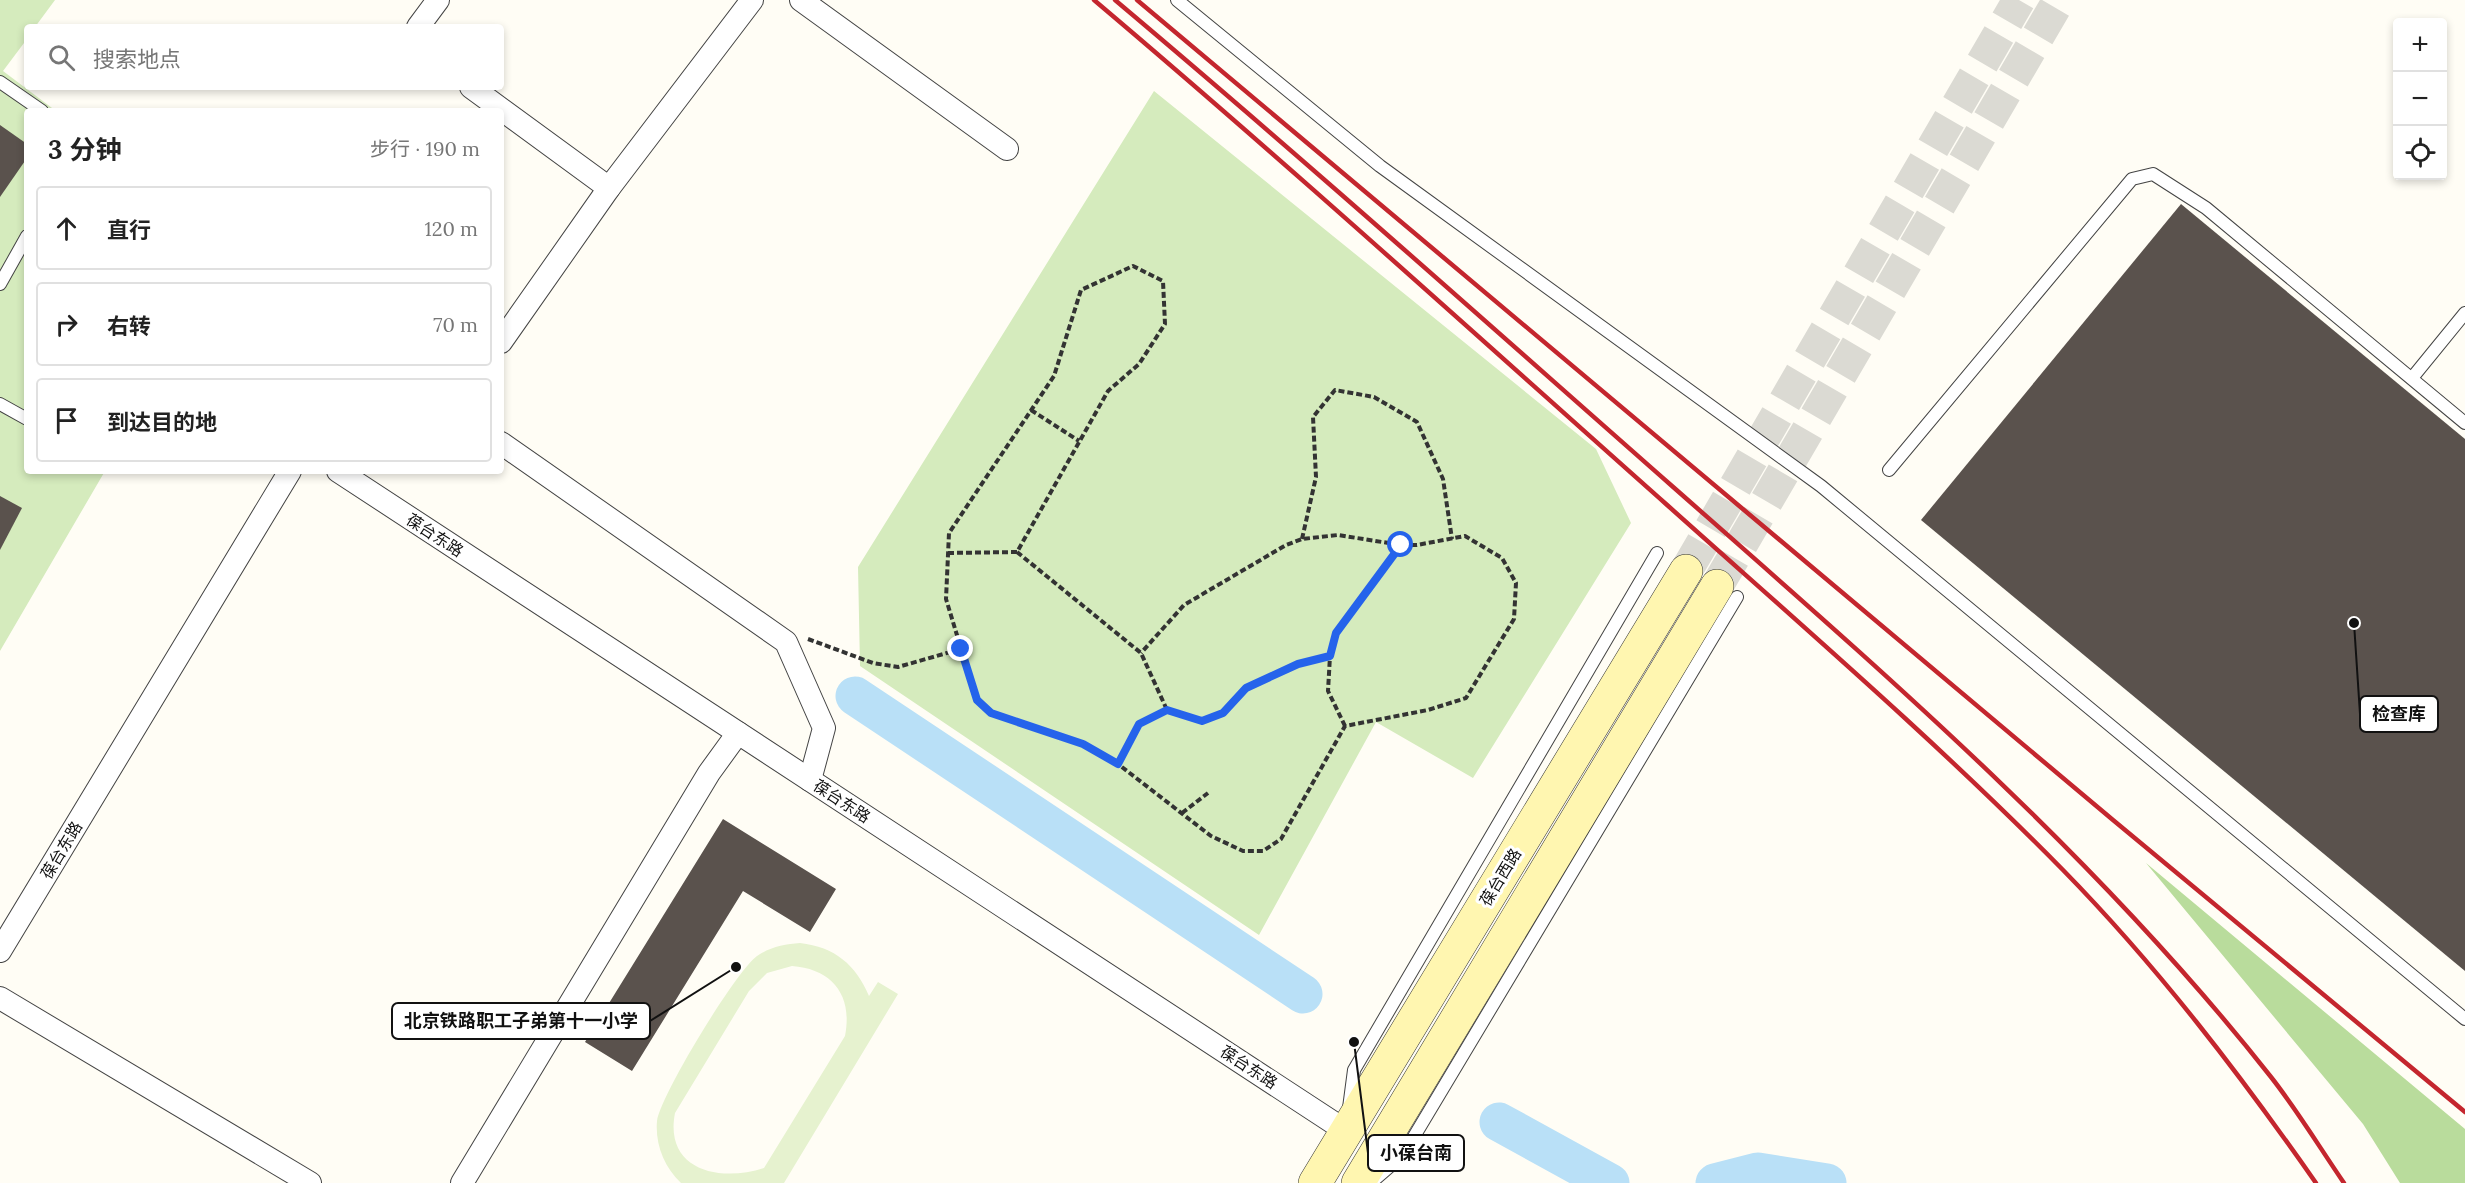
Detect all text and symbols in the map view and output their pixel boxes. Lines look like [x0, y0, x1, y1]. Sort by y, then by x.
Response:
map controls [2393, 18, 2447, 180]
button: + [2393, 18, 2447, 72]
search box [24, 24, 504, 90]
icon: search [45, 41, 78, 74]
text: 搜索地点 [93, 45, 181, 73]
button: − [2393, 72, 2447, 126]
button: locate [2393, 126, 2447, 180]
text: 3 分钟 [48, 133, 121, 166]
text: 步行 · 190 m [370, 136, 480, 161]
icon: ahead [50, 212, 83, 245]
text: 直行 [107, 216, 151, 244]
text: 120 m [424, 216, 478, 241]
icon: right [50, 308, 83, 341]
text: 右转 [107, 312, 151, 340]
text: 70 m [433, 312, 478, 337]
icon: arrive [50, 404, 83, 437]
text: 到达目的地 [107, 408, 217, 436]
street label: 葆台东路 [403, 509, 467, 561]
route start [1387, 531, 1413, 557]
route end [947, 635, 973, 661]
callout: 检查库 [2360, 696, 2438, 732]
text: 检查库 [2372, 702, 2426, 725]
street label: 葆台东路 [810, 775, 874, 827]
street label: 葆台东路 [36, 817, 86, 883]
street label: 葆台西路 [1475, 844, 1525, 910]
callout: 北京铁路职工子弟第十一小学 [392, 1003, 650, 1039]
text: 北京铁路职工子弟第十一小学 [404, 1009, 638, 1032]
street label: 葆台东路 [1217, 1041, 1281, 1093]
callout: 小葆台南 [1368, 1135, 1464, 1171]
text: 小葆台南 [1380, 1141, 1452, 1164]

